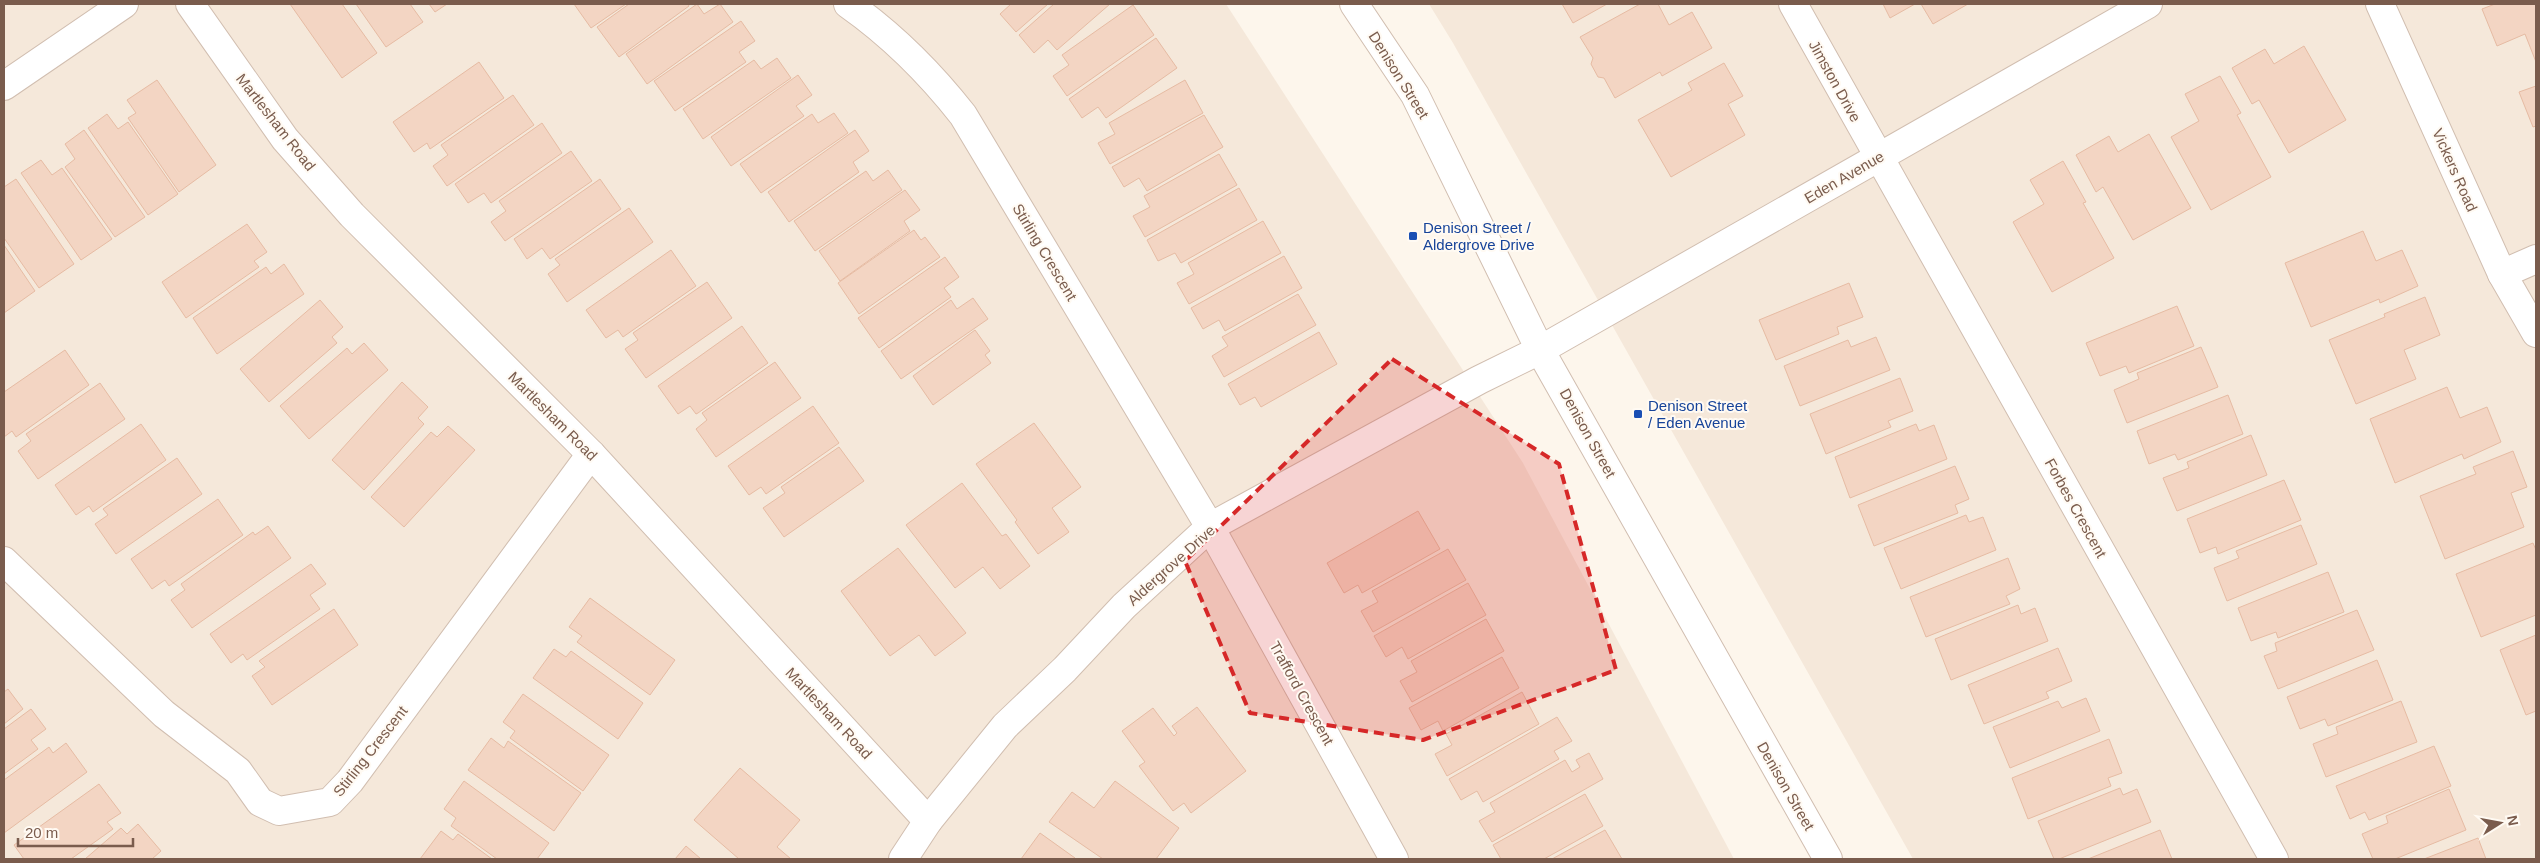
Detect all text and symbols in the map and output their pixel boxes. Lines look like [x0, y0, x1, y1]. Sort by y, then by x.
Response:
street label: Denison Street [1365, 28, 1433, 122]
street label: Jimston Drive [1806, 37, 1864, 125]
street label: Martlesham Road [233, 70, 319, 174]
street label: Vickers Road [2429, 126, 2481, 214]
street label: Eden Avenue [1801, 147, 1887, 207]
street label: Stirling Crescent [1009, 200, 1081, 304]
place label: Denison Street / Aldergrove Drive [1423, 219, 1535, 253]
marker: Denison Street / Aldergrove Drive [1407, 230, 1419, 242]
street label: Martlesham Road [505, 368, 601, 464]
street label: Denison Street [1557, 385, 1620, 481]
place label: Denison Street / Eden Avenue [1648, 397, 1748, 431]
marker: Denison Street / Eden Avenue [1632, 408, 1644, 420]
street label: Forbes Crescent [2042, 455, 2111, 561]
street label: Aldergrove Drive [1124, 521, 1218, 609]
street label: Trafford Crescent [1266, 638, 1338, 749]
street label: Martlesham Road [782, 664, 876, 762]
street label: Stirling Crescent [329, 702, 411, 800]
street label: Denison Street [1754, 739, 1819, 834]
north arrow [2475, 798, 2525, 848]
text: N [2504, 814, 2522, 827]
scale bar [18, 816, 132, 848]
text: 20 m [25, 824, 58, 841]

